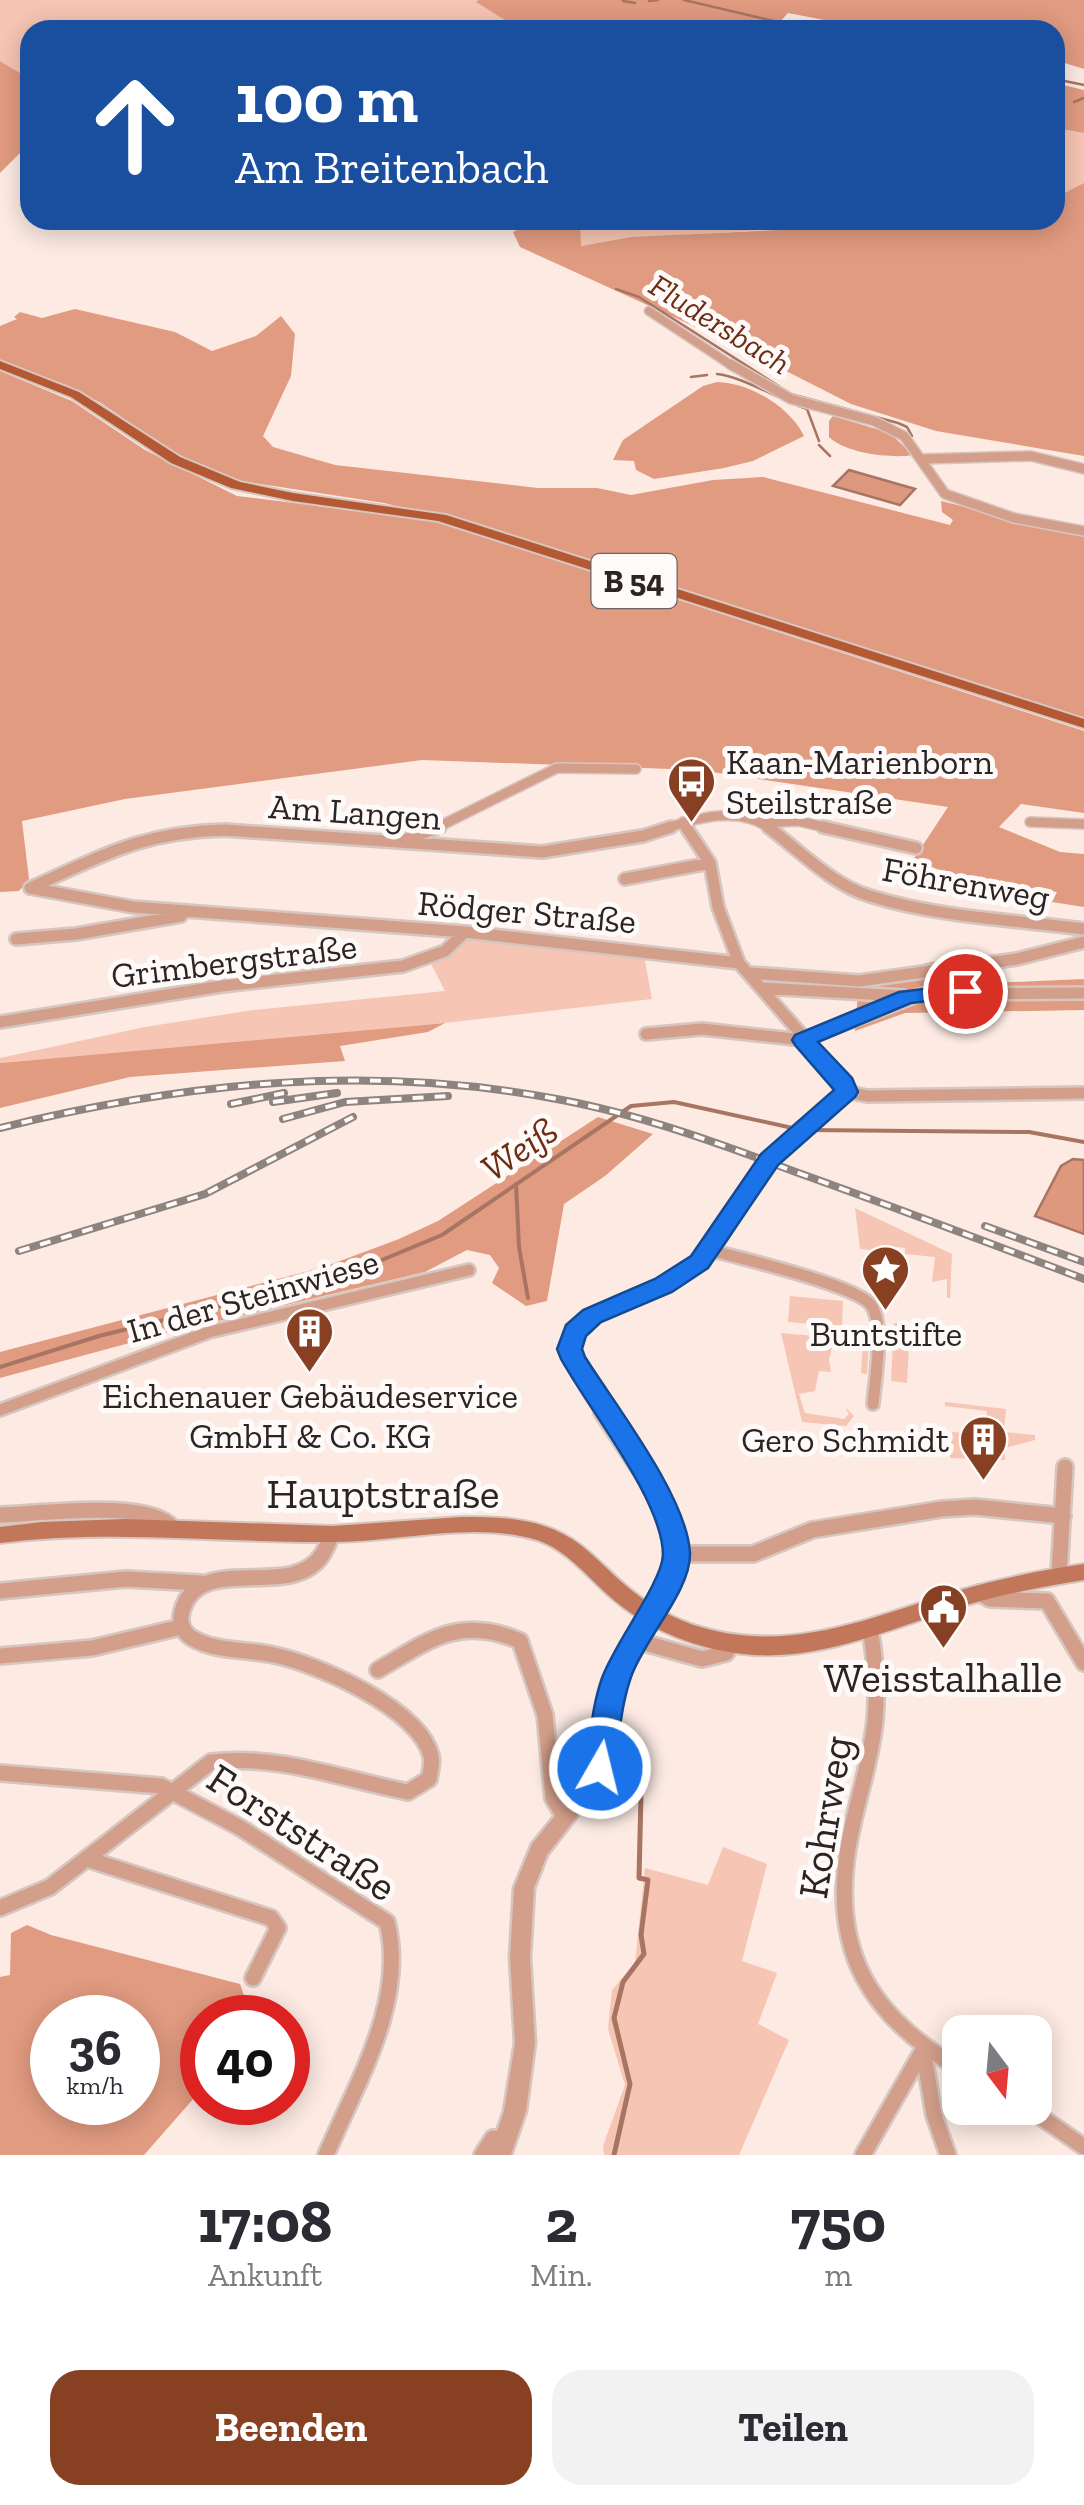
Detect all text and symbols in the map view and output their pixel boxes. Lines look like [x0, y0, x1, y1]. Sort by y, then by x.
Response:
text: 100 m [235, 56, 418, 140]
icon: ahead [70, 60, 200, 190]
text: Am Breitenbach [235, 141, 548, 195]
water label: Fludersbach [643, 266, 797, 382]
road number: B 54 [592, 554, 676, 608]
place label: Kaan-Marienborn Steilstraße [726, 741, 993, 823]
bus stop icon: Kaan-Marienborn Steilstraße [665, 756, 717, 824]
street label: Am Langen [267, 785, 443, 839]
street label: Föhrenweg [879, 848, 1053, 918]
street label: Rödger Straße [416, 882, 638, 942]
street label: Grimbergstraße [109, 925, 359, 997]
pin [923, 949, 1008, 1034]
icon: arrive [938, 964, 993, 1019]
water label: Weiß [472, 1107, 566, 1191]
street label: In der Steinwiese [123, 1240, 383, 1352]
place icon: Buntstifte [860, 1244, 912, 1312]
building icon: Eichenauer Gebäudeservice GmbH & Co. KG [284, 1306, 336, 1374]
place label: Buntstifte [810, 1313, 962, 1355]
place label: Eichenauer Gebäudeservice GmbH & Co. KG [102, 1375, 518, 1457]
building icon: Gero Schmidt [958, 1414, 1010, 1482]
place label: Gero Schmidt [741, 1419, 949, 1461]
street label: Hauptstraße [267, 1468, 499, 1519]
public building icon: Weisstalhalle [917, 1582, 969, 1650]
place label: Weisstalhalle [824, 1652, 1062, 1703]
position arrow [548, 1716, 652, 1820]
street label: Kohrweg [787, 1732, 863, 1902]
street label: Forststraße [198, 1752, 406, 1912]
speed limit sign: 40 [180, 1995, 310, 2125]
north arrow [942, 2015, 1052, 2125]
map controls [942, 2015, 1052, 2125]
text: 36 [68, 2018, 122, 2078]
text: km/h [66, 2070, 124, 2100]
text: 17:08 [198, 2185, 332, 2257]
text: 2 [545, 2185, 578, 2257]
text: 750 [790, 2185, 886, 2257]
text: Ankunft [208, 2256, 322, 2294]
text: Min. [530, 2256, 593, 2294]
text: m [824, 2256, 852, 2294]
button: Beenden [50, 2370, 532, 2485]
button: Teilen [552, 2370, 1034, 2485]

